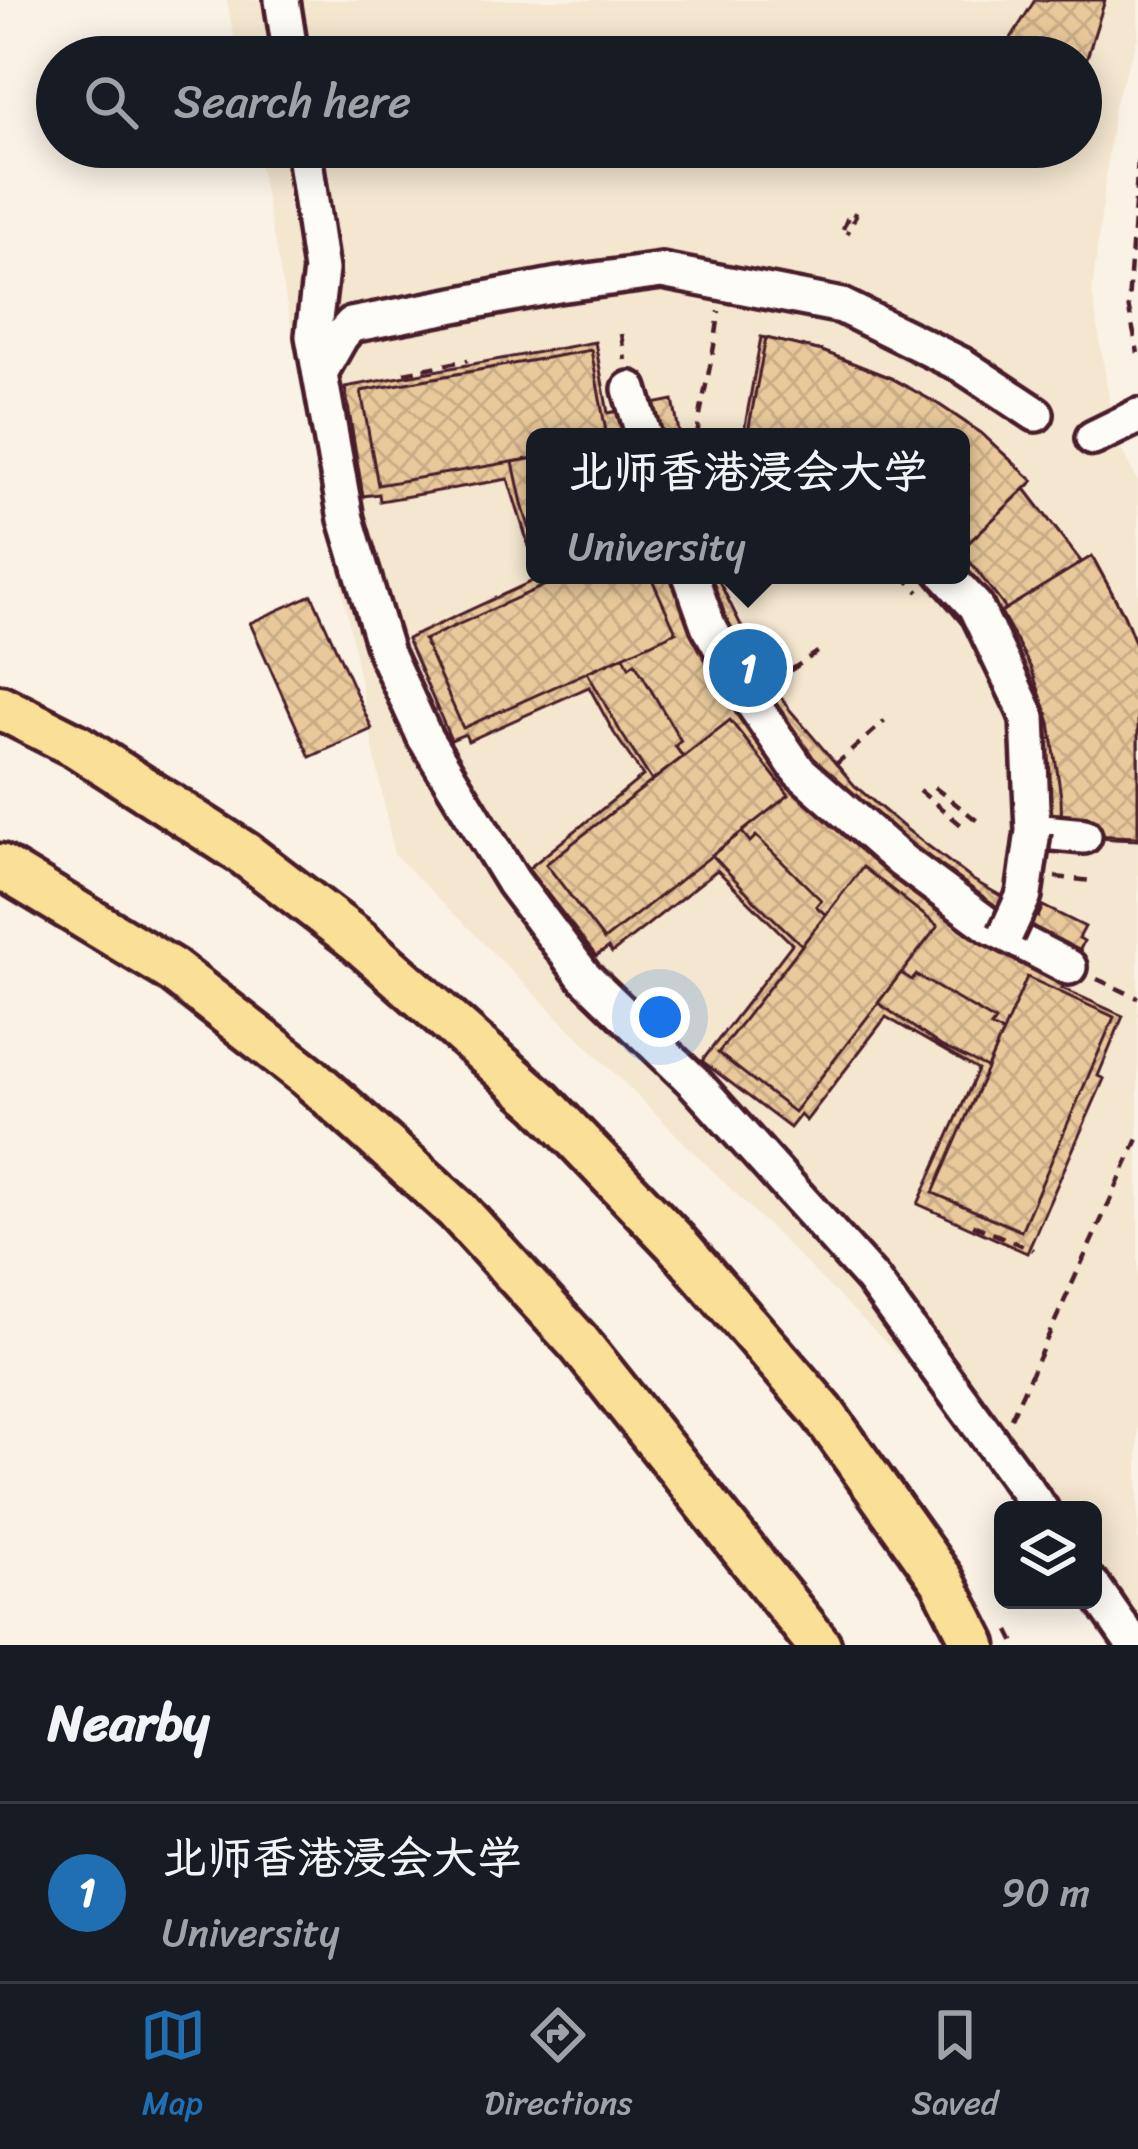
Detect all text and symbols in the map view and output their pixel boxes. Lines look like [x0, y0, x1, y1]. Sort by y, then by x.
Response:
search box [36, 36, 1102, 168]
text: Search here [174, 62, 411, 142]
icon: search [78, 69, 144, 135]
popup [526, 428, 970, 584]
text: 北师香港浸会大学 [568, 432, 928, 512]
text: University [568, 512, 745, 581]
pin: 1 [709, 623, 787, 713]
your location [630, 987, 690, 1047]
map controls [994, 1501, 1102, 1609]
button: layers [994, 1501, 1102, 1609]
text: Nearby [48, 1678, 209, 1768]
text: 北师香港浸会大学 [162, 1818, 522, 1898]
text: 1 [79, 1858, 95, 1927]
text: 90 m [1001, 1858, 1090, 1927]
text: University [162, 1898, 340, 1967]
tab: Map [140, 2002, 206, 2132]
tab: Directions [485, 2002, 632, 2132]
tab: Saved [911, 2002, 998, 2132]

